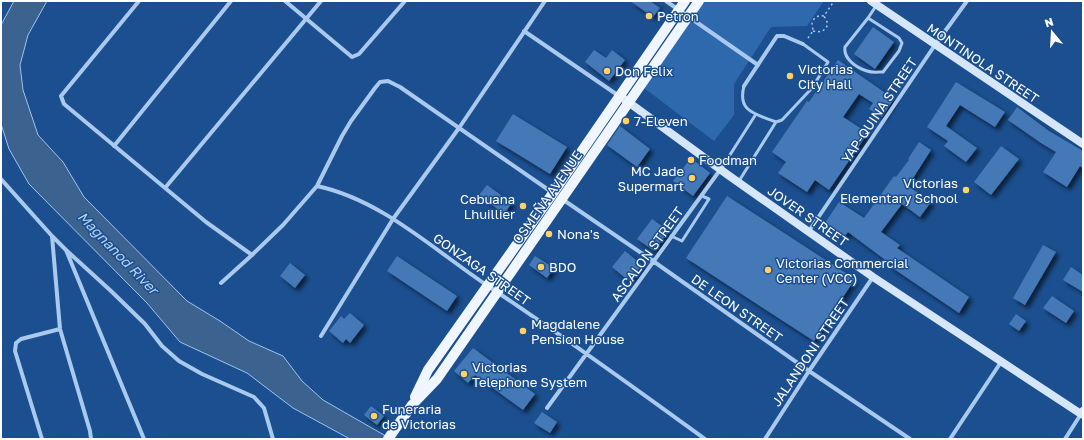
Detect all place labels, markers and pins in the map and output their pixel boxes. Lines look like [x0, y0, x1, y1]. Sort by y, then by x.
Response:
place label: Petron [657, 8, 699, 24]
marker: Petron [644, 11, 654, 21]
place label: Victorias City Hall [798, 61, 853, 92]
place label: Don Felix [615, 63, 673, 79]
marker: Don Felix [602, 66, 612, 76]
marker: Victorias City Hall [785, 71, 795, 81]
place label: 7-Eleven [634, 113, 688, 129]
marker: 7-Eleven [621, 116, 631, 126]
place label: Foodman [699, 152, 757, 168]
marker: Foodman [686, 155, 696, 165]
place label: MC Jade Supermart [618, 163, 684, 194]
marker: MC Jade Supermart [687, 173, 697, 183]
place label: Victorias Elementary School [840, 175, 958, 206]
marker: Victorias Elementary School [961, 185, 971, 195]
place label: Cebuana Lhuillier [460, 191, 515, 222]
marker: Cebuana Lhuillier [518, 201, 528, 211]
place label: Nona's [557, 226, 600, 242]
marker: Nona's [544, 229, 554, 239]
place label: Victorias Commercial Center (VCC) [776, 255, 909, 286]
place label: BDO [549, 259, 576, 275]
marker: BDO [536, 262, 546, 272]
marker: Victorias Commercial Center (VCC) [763, 265, 773, 275]
place label: Magdalene Pension House [531, 316, 624, 347]
marker: Magdalene Pension House [518, 326, 528, 336]
place label: Victorias Telephone System [472, 359, 587, 390]
marker: Victorias Telephone System [459, 369, 469, 379]
place label: Funeraria de Victorias [382, 401, 456, 432]
marker: Funeraria de Victorias [369, 411, 379, 421]

